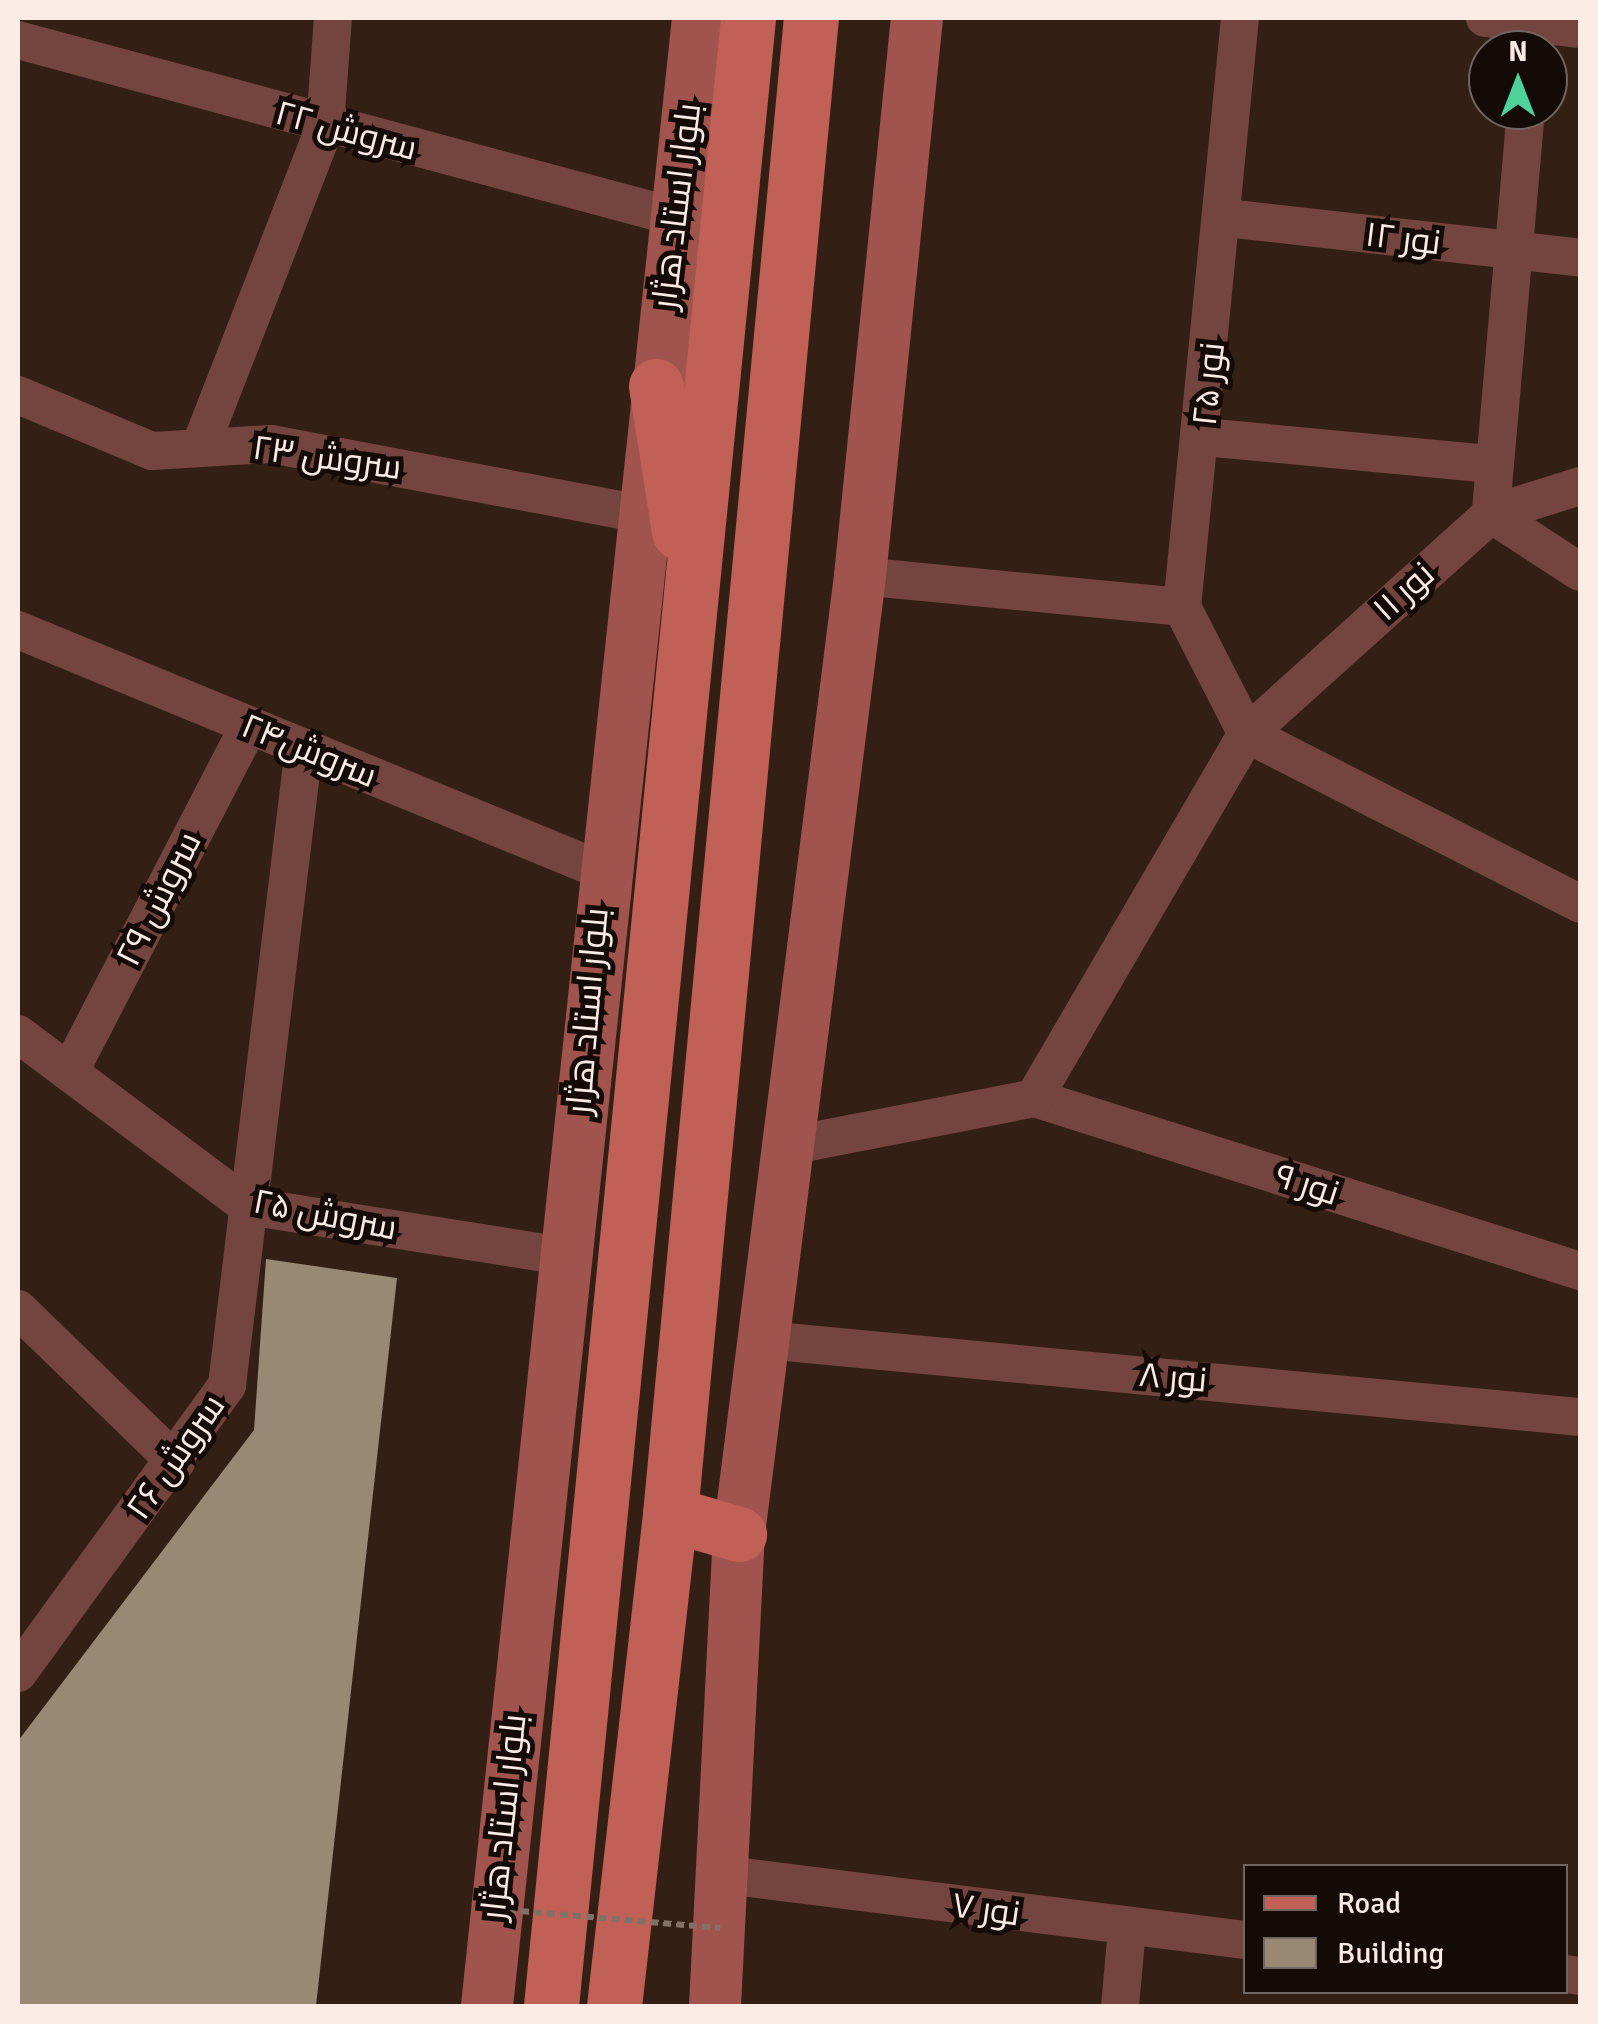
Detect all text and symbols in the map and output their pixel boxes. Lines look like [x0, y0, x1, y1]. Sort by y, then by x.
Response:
north arrow [1468, 30, 1568, 130]
text: N [1508, 35, 1528, 69]
street label: سروش ۲۲ [271, 92, 421, 170]
street label: بلوار استاد هژار [644, 101, 710, 311]
street label: نور ۱۲ [1363, 214, 1443, 264]
street label: نور ۲۵ [1184, 340, 1234, 428]
street label: سروش ۲۳ [250, 427, 404, 489]
street label: نور ۱۱ [1365, 554, 1443, 630]
street label: سروش۲۴ [235, 705, 383, 797]
street label: سروش ۲۹ [107, 825, 211, 973]
street label: بلوار استاد هژار [558, 906, 618, 1116]
street label: نور ۹ [1270, 1155, 1344, 1215]
street label: سروش ۲۵ [250, 1180, 400, 1250]
street label: نور ۸ [1137, 1354, 1209, 1402]
street label: سروش ۲۶ [118, 1386, 234, 1528]
street label: بلوار استاد هژار [472, 1712, 536, 1922]
legend [1243, 1864, 1568, 1994]
street label: نور ۷ [949, 1884, 1023, 1936]
text: Road [1337, 1885, 1401, 1922]
text: Building [1337, 1935, 1444, 1972]

